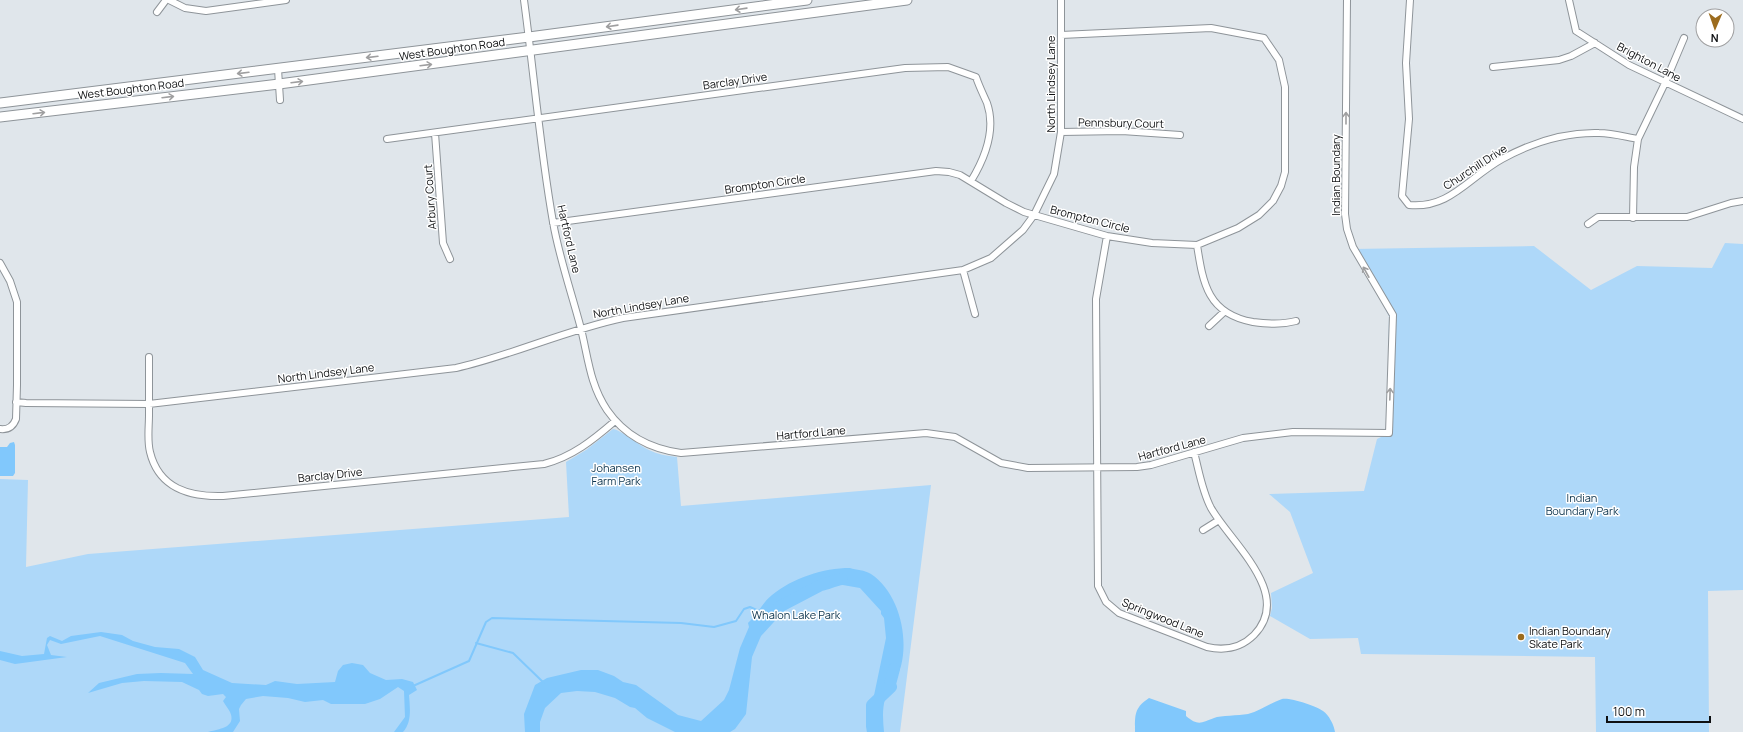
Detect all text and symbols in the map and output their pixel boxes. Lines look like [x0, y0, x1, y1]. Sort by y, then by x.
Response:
one-way arrow [735, 5, 748, 13]
north arrow [1695, 8, 1735, 48]
one-way arrow [606, 22, 619, 30]
text: N [1710, 31, 1719, 46]
street label: West Boughton Road [398, 34, 506, 63]
street label: North Lindsey Lane [1043, 35, 1058, 133]
street label: Brighton Lane [1615, 38, 1684, 85]
one-way arrow [366, 53, 379, 61]
one-way arrow [419, 61, 432, 69]
street label: Barclay Drive [702, 68, 769, 92]
one-way arrow [237, 69, 250, 77]
street label: West Boughton Road [77, 75, 185, 102]
one-way arrow [290, 78, 303, 85]
one-way arrow [161, 93, 174, 101]
one-way arrow [32, 109, 45, 116]
one-way arrow [1342, 112, 1350, 125]
street label: Pennsbury Court [1078, 114, 1164, 131]
street label: Indian Boundary [1328, 134, 1343, 216]
street label: Churchill Drive [1440, 140, 1510, 193]
street label: Arbury Court [420, 164, 439, 230]
street label: Brompton Circle [723, 170, 807, 197]
street label: Brompton Circle [1049, 201, 1132, 236]
street label: Hartford Lane [554, 203, 585, 275]
one-way arrow [1362, 266, 1370, 278]
street label: North Lindsey Lane [592, 290, 691, 321]
street label: North Lindsey Lane [277, 359, 376, 386]
one-way arrow [1386, 388, 1394, 401]
street label: Hartford Lane [776, 422, 847, 443]
street label: Hartford Lane [1136, 431, 1208, 464]
park label: Johansen Farm Park [591, 460, 641, 488]
street label: Barclay Drive [297, 464, 363, 485]
park label: Indian Boundary Park [1546, 490, 1619, 518]
street label: Springwood Lane [1120, 594, 1207, 641]
park label: Whalon Lake Park [752, 607, 841, 622]
place label: Indian Boundary Skate Park [1529, 623, 1611, 651]
marker: Indian Boundary Skate Park [1516, 632, 1526, 642]
scale bar [1607, 698, 1710, 724]
text: 100 m [1613, 703, 1645, 720]

